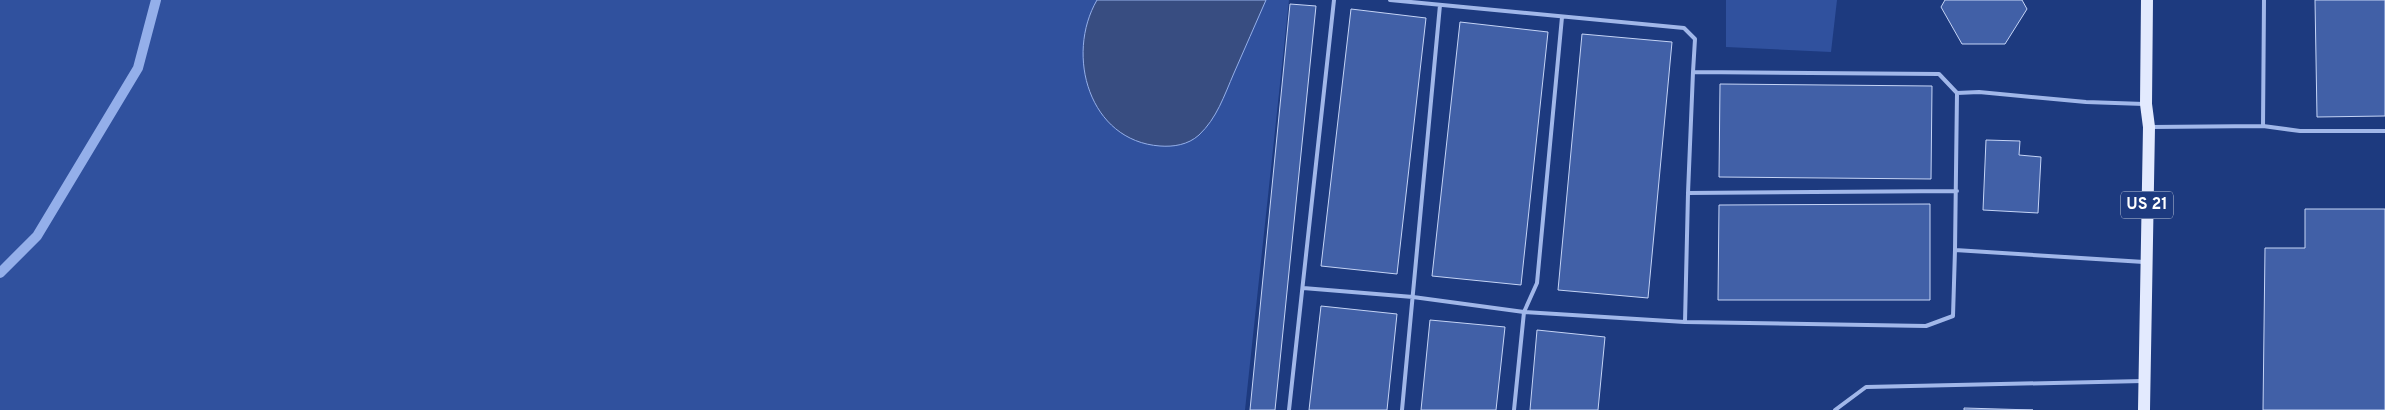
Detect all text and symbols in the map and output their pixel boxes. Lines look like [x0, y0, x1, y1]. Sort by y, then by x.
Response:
road number: US 21 [2121, 192, 2173, 218]

